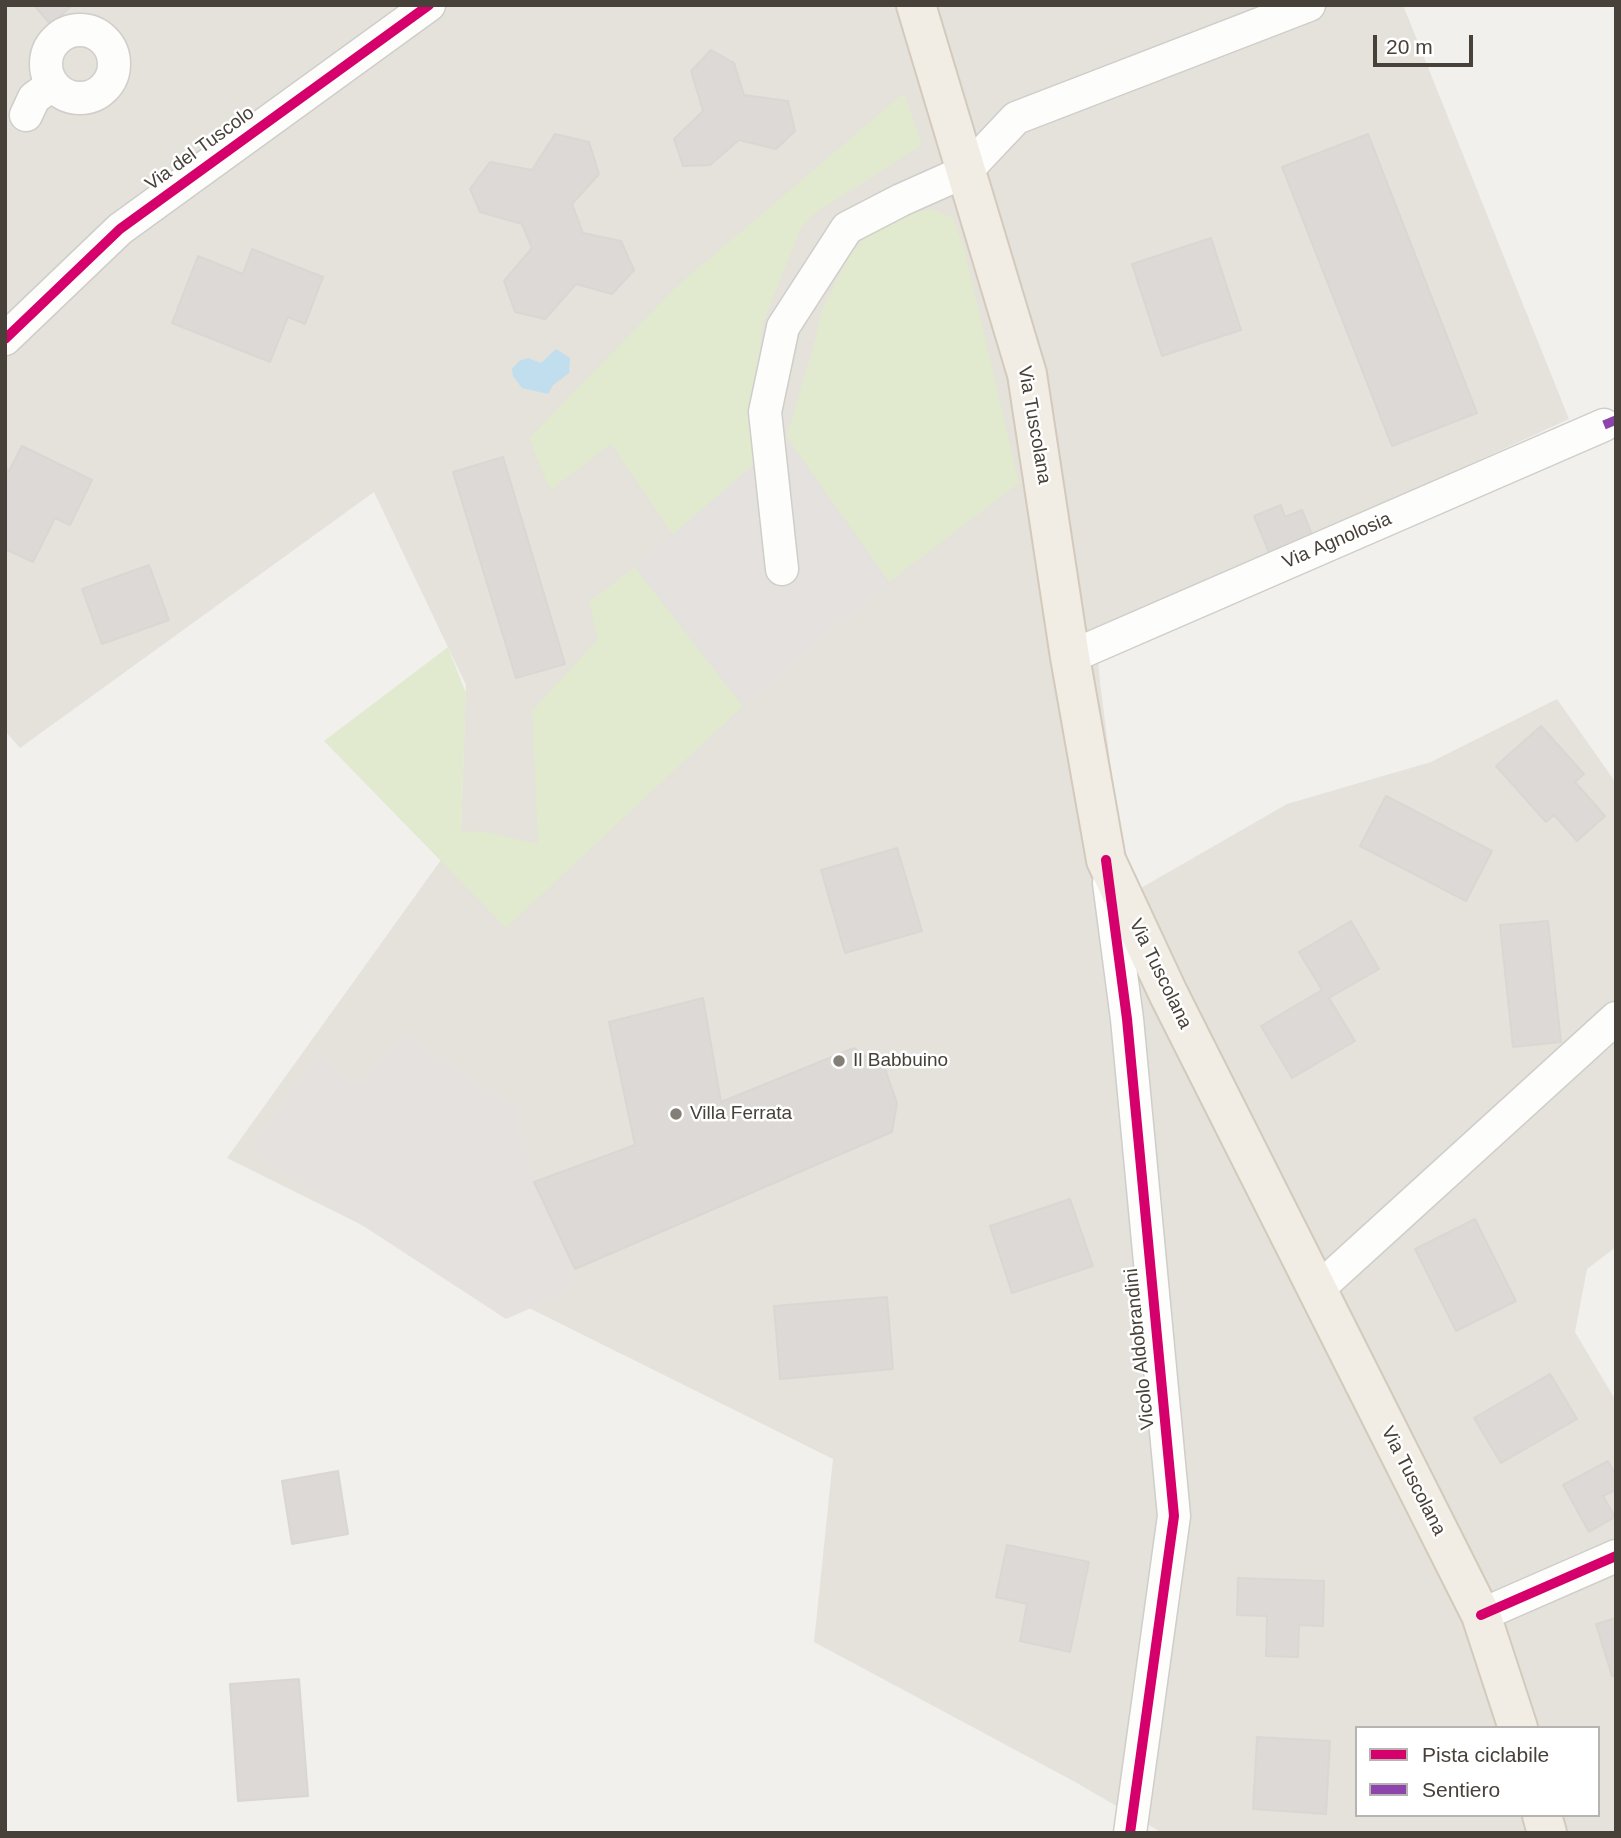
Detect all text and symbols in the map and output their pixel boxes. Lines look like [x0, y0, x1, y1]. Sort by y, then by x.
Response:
scale bar [1376, 21, 1476, 65]
text: 20 m [1386, 35, 1433, 58]
street label: Via del Tuscolo [141, 102, 259, 196]
street label: Via Tuscolana [1012, 364, 1056, 486]
street label: Via Agnolosia [1279, 508, 1395, 574]
street label: Via Tuscolana [1124, 915, 1196, 1033]
place label: Il Babbuino [853, 1050, 948, 1072]
marker: Il Babbuino [831, 1053, 847, 1069]
place label: Villa Ferrata [690, 1103, 792, 1125]
marker: Villa Ferrata [668, 1106, 684, 1122]
street label: Vicolo Aldobrandini [1120, 1267, 1160, 1431]
street label: Via Tuscolana [1376, 1423, 1450, 1539]
legend [1355, 1726, 1600, 1817]
text: Pista ciclabile [1422, 1743, 1549, 1766]
text: Sentiero [1422, 1778, 1500, 1801]

